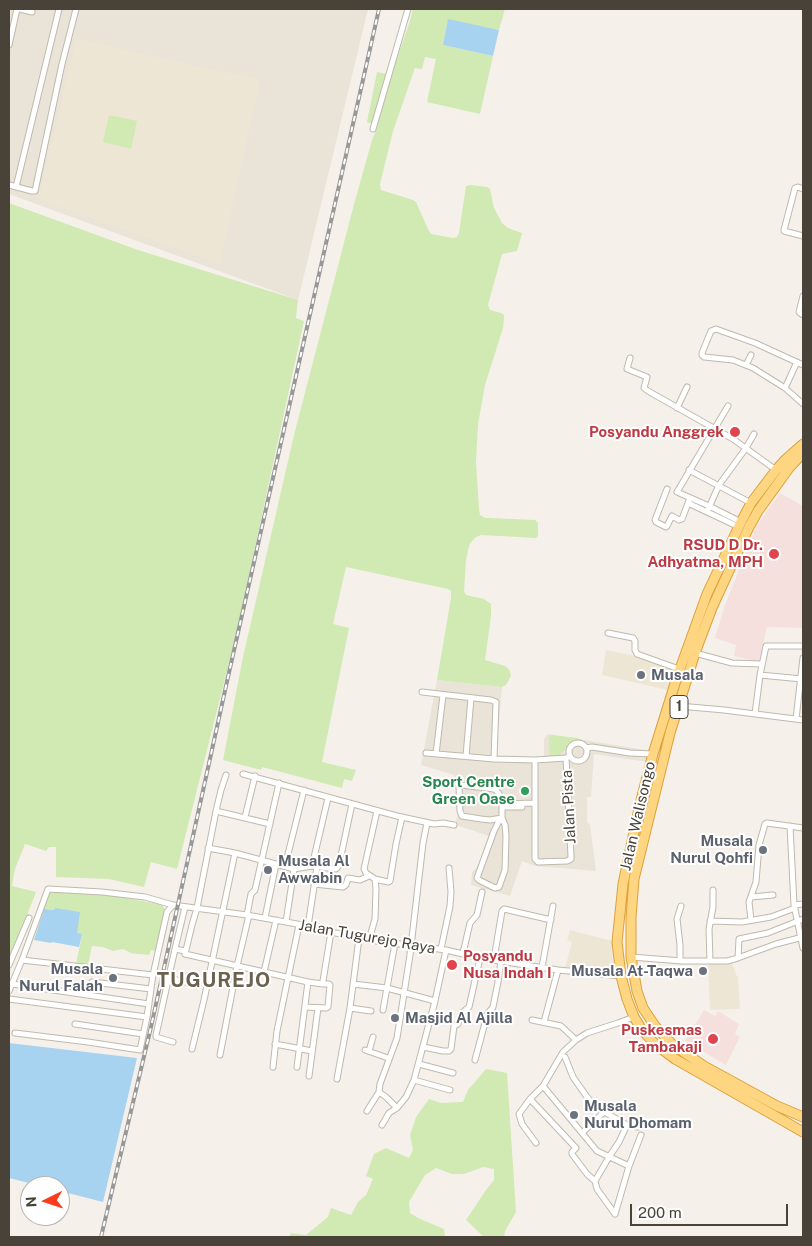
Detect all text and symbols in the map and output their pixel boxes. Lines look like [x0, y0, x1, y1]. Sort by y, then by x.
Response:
place label: Posyandu Anggrek [589, 423, 724, 441]
marker: Posyandu Anggrek [728, 425, 742, 439]
place label: RSUD D Dr. Adhyatma, MPH [647, 536, 763, 571]
marker: RSUD D Dr. Adhyatma, MPH [767, 547, 781, 561]
place label: Musala [651, 666, 703, 684]
marker: Musala [635, 669, 647, 681]
road number: 1 [670, 696, 688, 719]
street label: Jalan Walisongo [617, 760, 659, 872]
street label: Jalan Pista [558, 770, 580, 844]
place label: Sport Centre Green Oase [422, 773, 515, 808]
marker: Sport Centre Green Oase [519, 785, 531, 797]
place label: Musala Nurul Qohfi [670, 832, 753, 867]
marker: Musala Nurul Qohfi [757, 844, 769, 856]
place label: Musala Al Awwabin [278, 852, 350, 887]
marker: Musala Al Awwabin [262, 864, 274, 876]
street label: Jalan Tugurejo Raya [297, 916, 437, 958]
place label: Posyandu Nusa Indah I [463, 947, 552, 982]
marker: Posyandu Nusa Indah I [445, 958, 459, 972]
place label: Musala Nurul Falah [19, 960, 103, 995]
place label: Musala At-Taqwa [571, 962, 693, 980]
marker: Musala At-Taqwa [697, 965, 709, 977]
district label: TUGUREJO [156, 969, 272, 993]
marker: Musala Nurul Falah [107, 972, 119, 984]
place label: Masjid Al Ajilla [405, 1009, 513, 1027]
marker: Masjid Al Ajilla [389, 1012, 401, 1024]
place label: Puskesmas Tambakaji [621, 1021, 702, 1056]
marker: Puskesmas Tambakaji [706, 1032, 720, 1046]
place label: Musala Nurul Dhomam [584, 1097, 692, 1132]
marker: Musala Nurul Dhomam [568, 1109, 580, 1121]
north arrow [20, 1176, 70, 1226]
scale bar [632, 1194, 790, 1226]
text: N [23, 1196, 39, 1208]
text: 200 m [638, 1204, 682, 1221]

